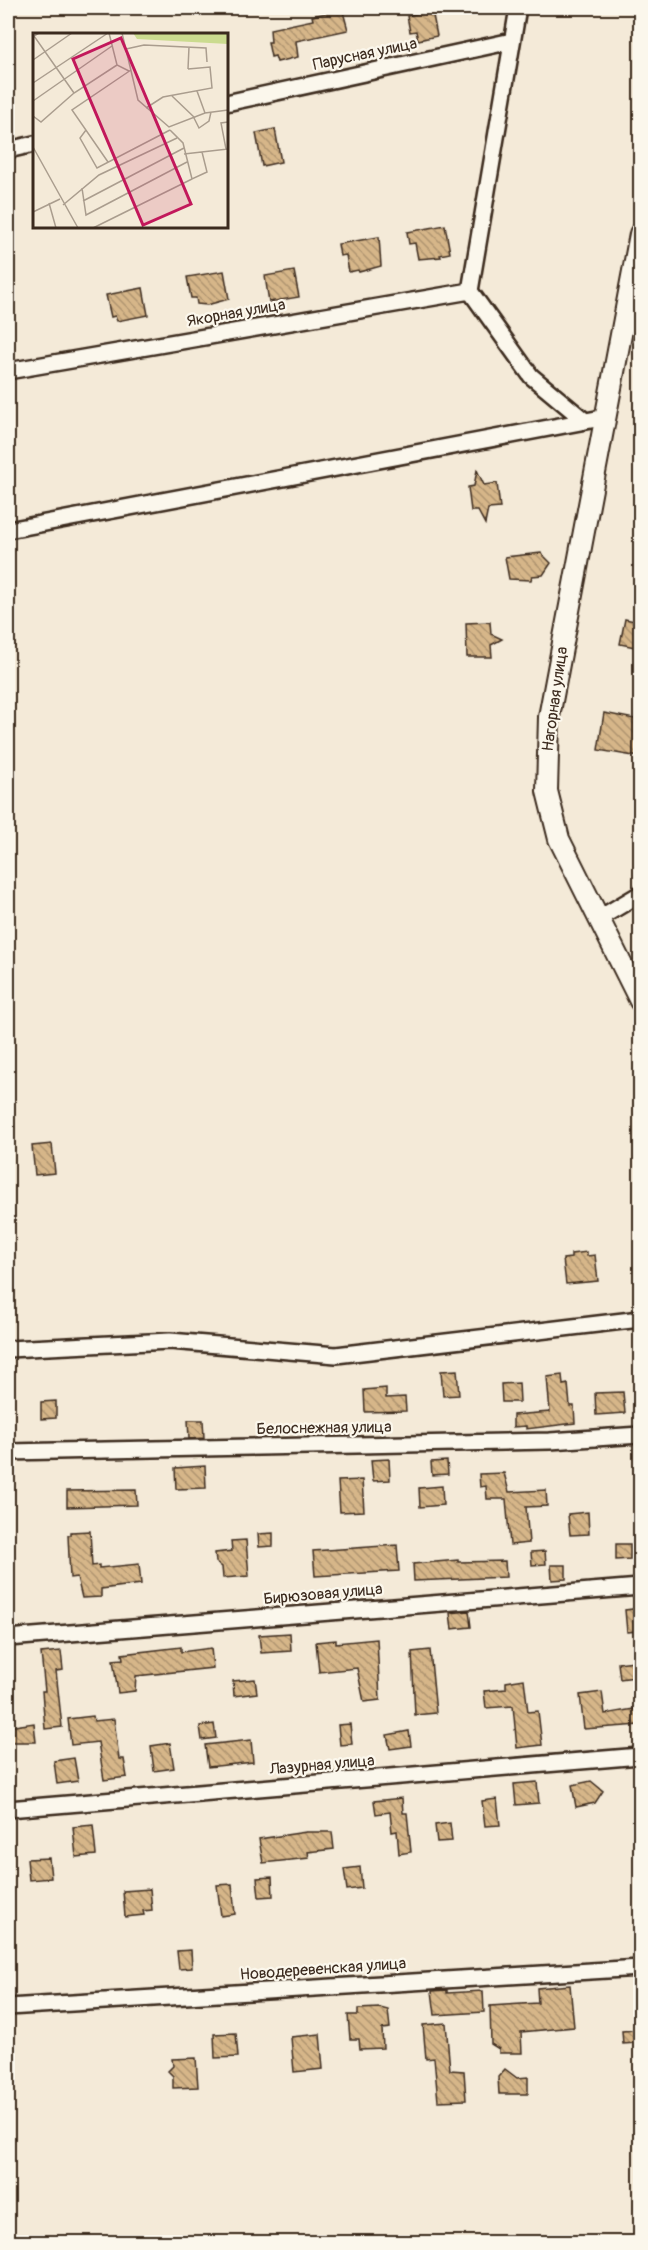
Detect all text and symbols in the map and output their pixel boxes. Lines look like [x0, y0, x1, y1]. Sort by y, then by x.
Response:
inset map [33, 33, 228, 228]
street label: Парусная улица [311, 33, 419, 75]
street label: Якорная улица [185, 294, 287, 332]
street label: Нагорная улица [538, 645, 572, 753]
street label: Белоснежная улица [256, 1417, 392, 1439]
street label: Бирюзовая улица [263, 1579, 383, 1609]
street label: Лазурная улица [268, 1750, 375, 1780]
street label: Новодеревенская улица [239, 1953, 407, 1985]

